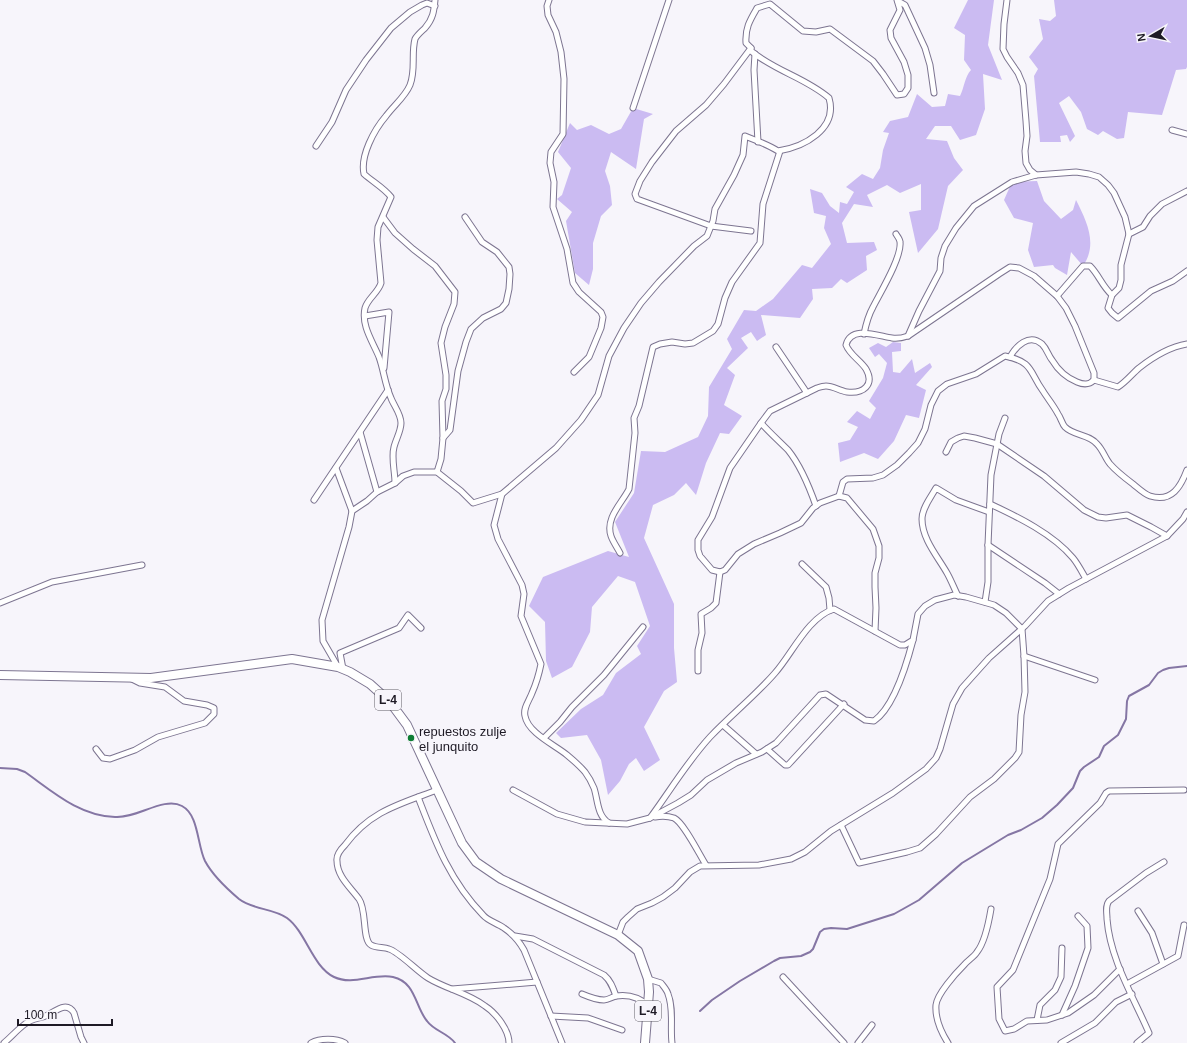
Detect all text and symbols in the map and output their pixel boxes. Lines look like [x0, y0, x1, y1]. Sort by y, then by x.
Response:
north arrow [1131, 16, 1171, 56]
text: N [1135, 33, 1148, 42]
road number: L-4 [375, 690, 401, 710]
place label: repuestos zulje el junquito [419, 724, 506, 754]
marker: repuestos zulje el junquito [406, 733, 416, 743]
scale bar [18, 1001, 112, 1027]
road number: L-4 [635, 1001, 661, 1021]
text: 100 m [24, 1008, 57, 1022]

